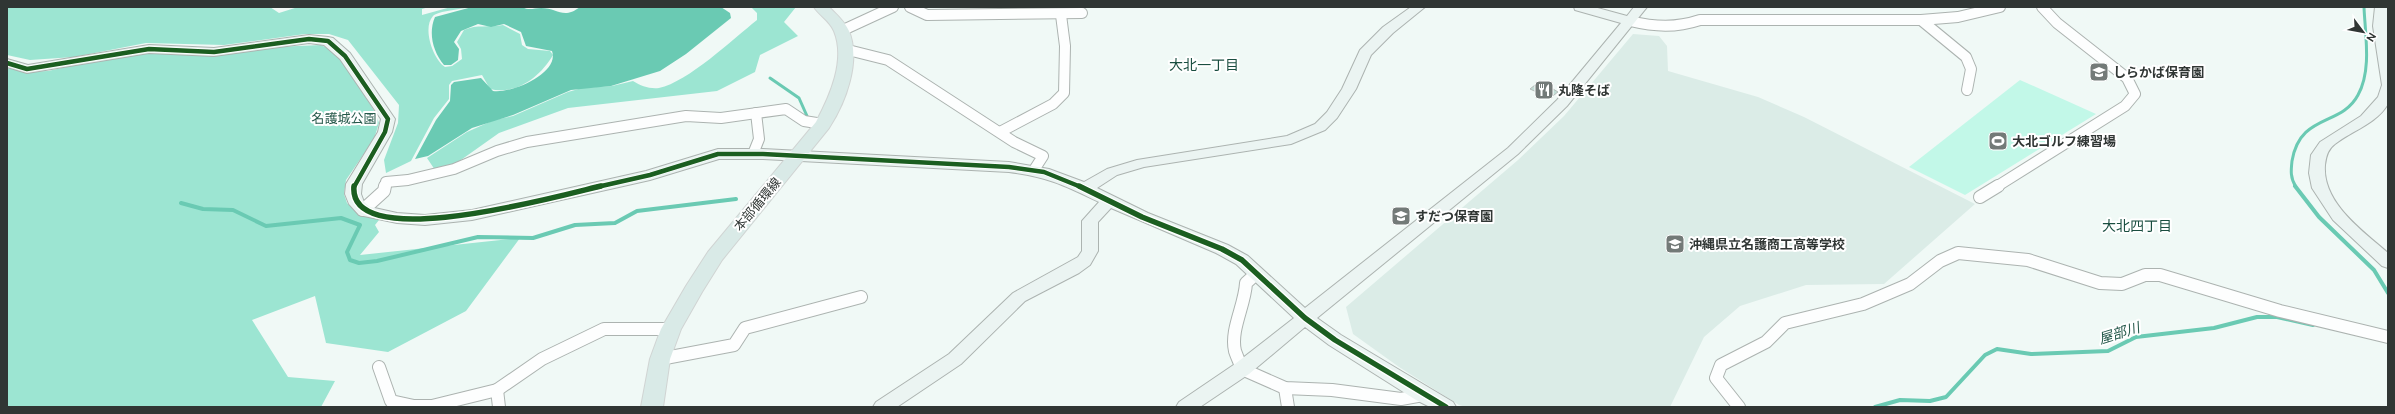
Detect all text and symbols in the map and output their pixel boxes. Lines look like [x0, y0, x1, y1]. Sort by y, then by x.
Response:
north arrow [2343, 12, 2383, 52]
text: N [2364, 31, 2379, 44]
district label: 大北一丁目 [1169, 57, 1239, 73]
school or university icon: しらかば保育園 [2088, 61, 2110, 83]
place label: しらかば保育園 [2113, 65, 2204, 79]
restaurant icon: 丸隆そば [1533, 79, 1555, 101]
place label: 丸隆そば [1558, 83, 1610, 97]
park label: 名護城公園 [311, 111, 377, 125]
sports icon: 大北ゴルフ練習場 [1987, 130, 2009, 152]
place label: 大北ゴルフ練習場 [2012, 134, 2116, 148]
street label: 本部循環線 [731, 175, 783, 233]
school or university icon: すだつ保育園 [1390, 205, 1412, 227]
place label: すだつ保育園 [1415, 209, 1493, 223]
district label: 大北四丁目 [2102, 218, 2172, 234]
school or university icon: 沖縄県立名護商工高等学校 [1664, 233, 1686, 255]
place label: 沖縄県立名護商工高等学校 [1689, 237, 1845, 251]
water label: 屋部川 [2097, 319, 2143, 347]

